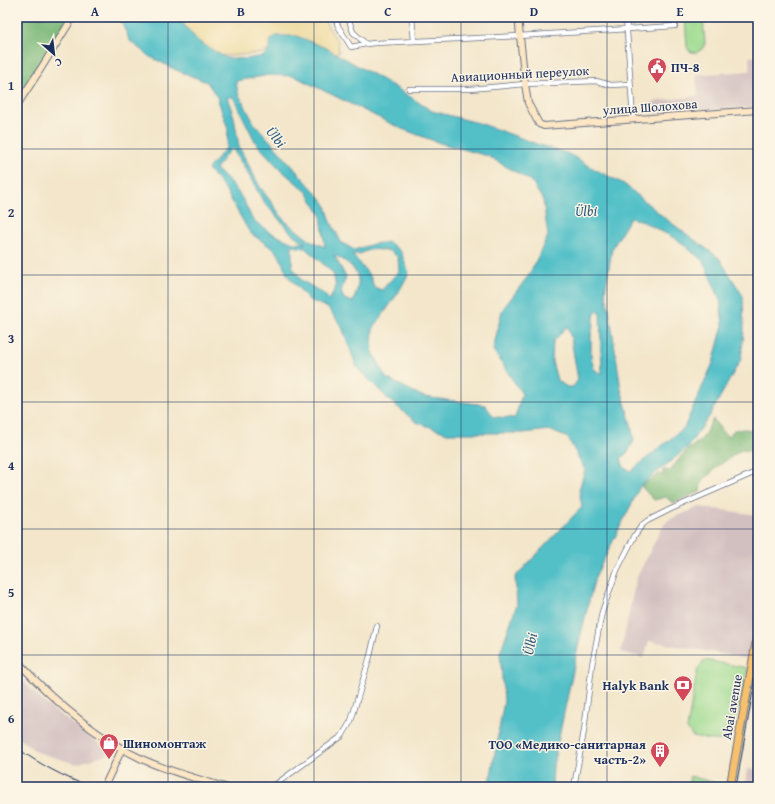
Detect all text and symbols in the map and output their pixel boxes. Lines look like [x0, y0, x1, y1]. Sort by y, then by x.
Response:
text: A [91, 2, 100, 21]
text: B [237, 2, 245, 21]
text: C [384, 2, 392, 21]
text: D [530, 2, 538, 21]
text: E [677, 2, 684, 21]
north arrow [34, 34, 74, 74]
text: С [52, 54, 65, 71]
public building icon: ПЧ-8 [646, 56, 668, 84]
place label: ПЧ-8 [671, 58, 700, 77]
street label: Авиационный переулок [450, 61, 590, 87]
text: 1 [8, 76, 14, 95]
street label: улица Шолохова [601, 94, 699, 120]
water label: Ülbi [261, 122, 291, 152]
water label: Ülbi [575, 201, 597, 221]
text: 2 [8, 203, 15, 222]
text: 3 [8, 329, 14, 348]
text: 4 [8, 456, 15, 475]
text: 5 [8, 583, 15, 602]
water label: Ülbi [518, 631, 542, 657]
street label: Abai avenue [717, 673, 747, 741]
bank icon: Halyk Bank [672, 674, 694, 702]
place label: Halyk Bank [603, 676, 670, 695]
text: 6 [8, 709, 15, 728]
shop icon: Шиномонтаж [98, 732, 120, 760]
place label: Шиномонтаж [123, 734, 207, 753]
place label: ТОО «Медико-санитарная часть-2» [488, 735, 646, 769]
building icon: ТОО «Медико-санитарная часть-2» [649, 740, 671, 768]

